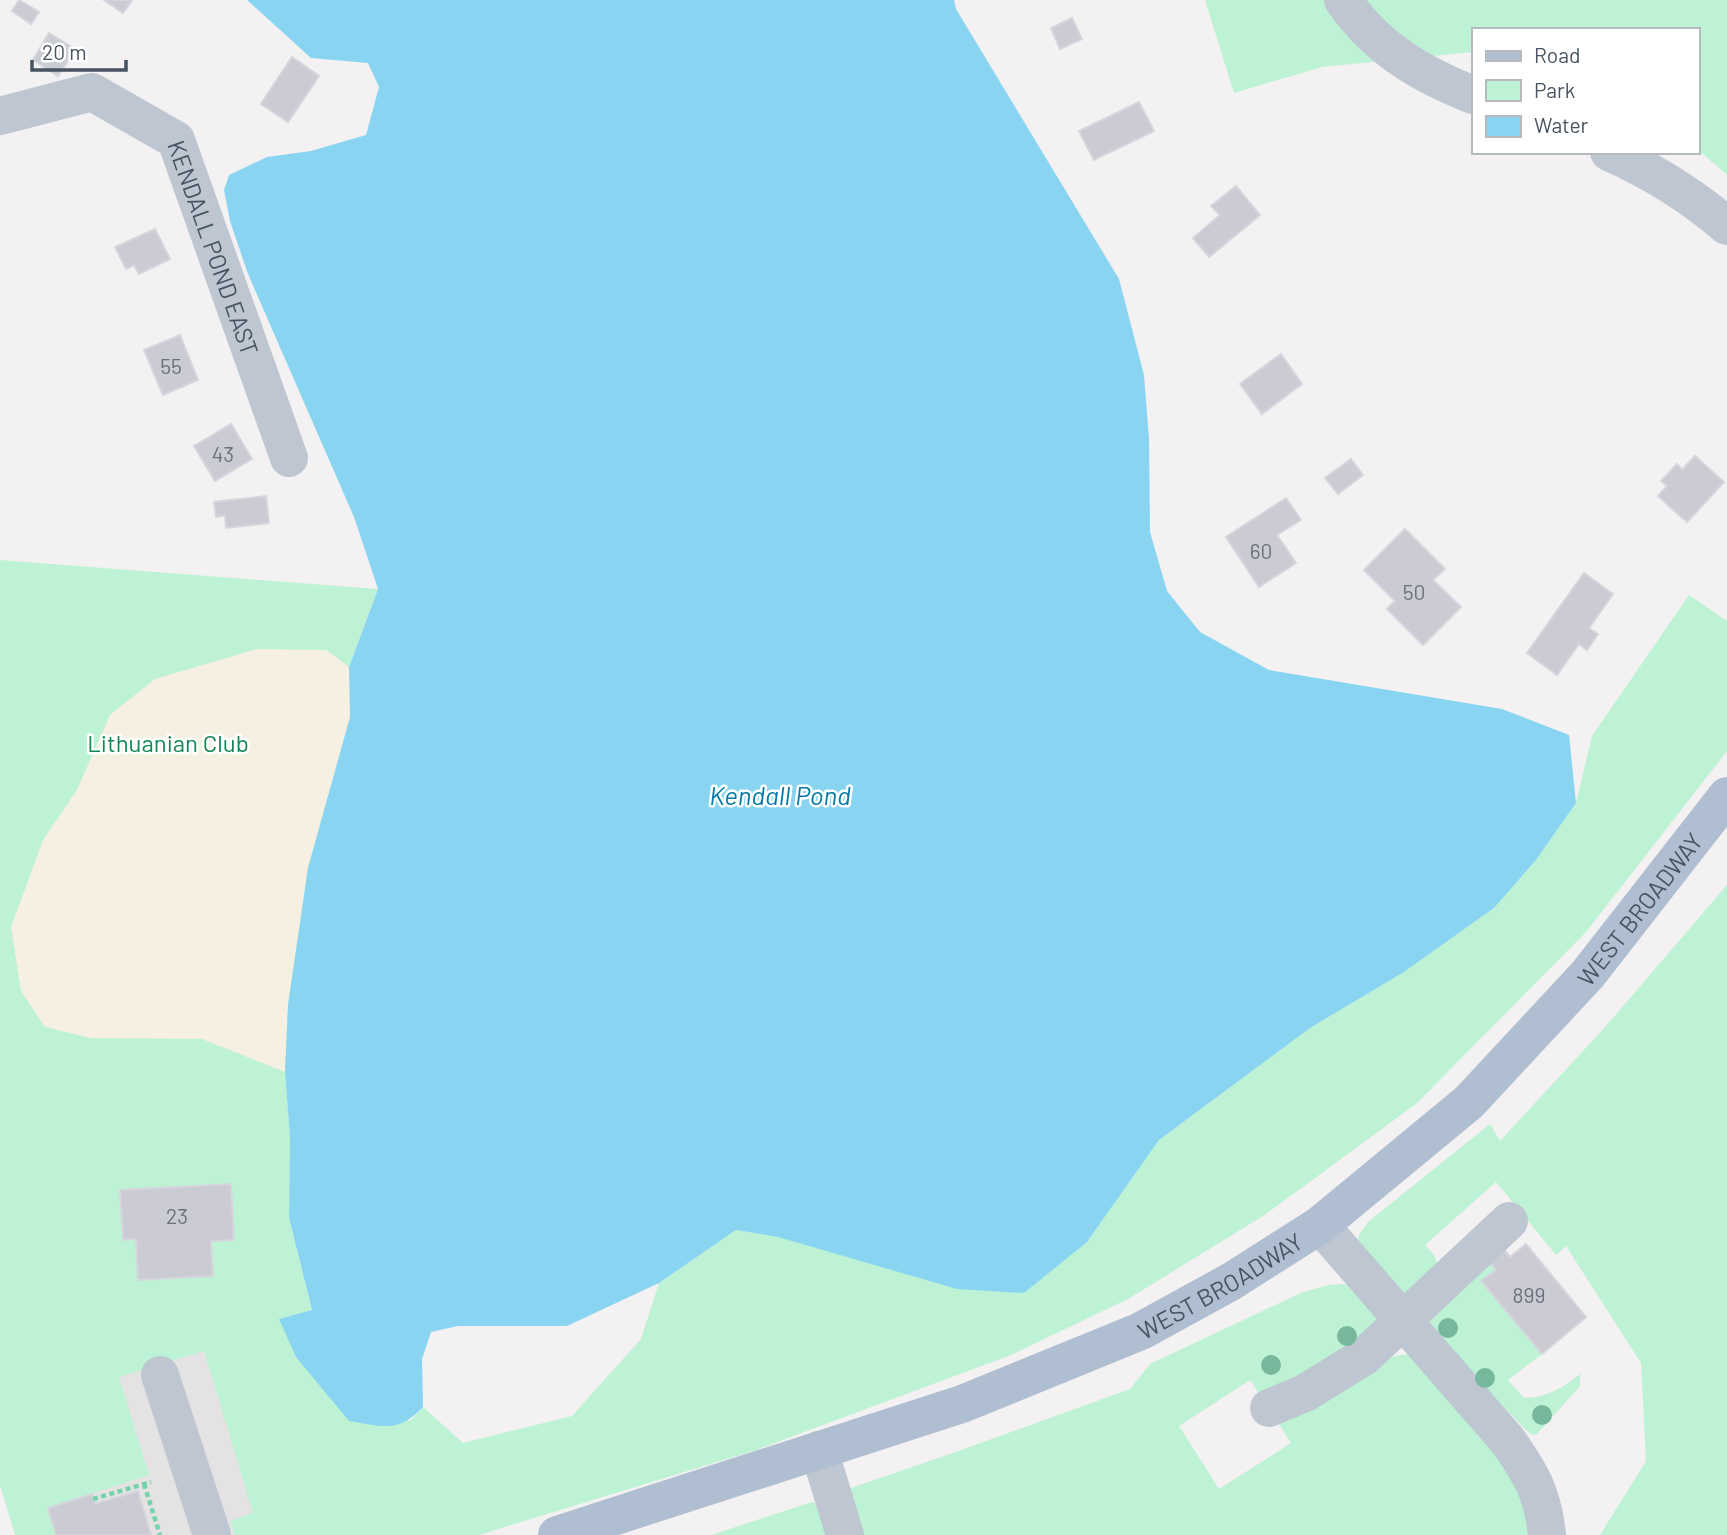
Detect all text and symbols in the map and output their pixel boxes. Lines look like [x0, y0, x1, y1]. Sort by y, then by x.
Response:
scale bar [32, 28, 126, 72]
legend [1472, 28, 1699, 154]
text: 20 m [42, 39, 87, 64]
text: Road [1534, 42, 1580, 67]
text: Park [1534, 77, 1575, 102]
text: Water [1534, 112, 1589, 137]
street label: KENDALL POND EAST [163, 136, 266, 359]
house number: 55 [160, 353, 182, 378]
house number: 43 [212, 441, 234, 466]
house number: 60 [1250, 538, 1272, 563]
house number: 50 [1403, 579, 1425, 604]
park label: Lithuanian Club [87, 728, 249, 757]
water label: Kendall Pond [709, 779, 851, 810]
street label: WEST BROADWAY [1570, 826, 1708, 991]
house number: 23 [166, 1203, 188, 1228]
street label: WEST BROADWAY [1132, 1226, 1308, 1345]
house number: 899 [1513, 1282, 1545, 1307]

